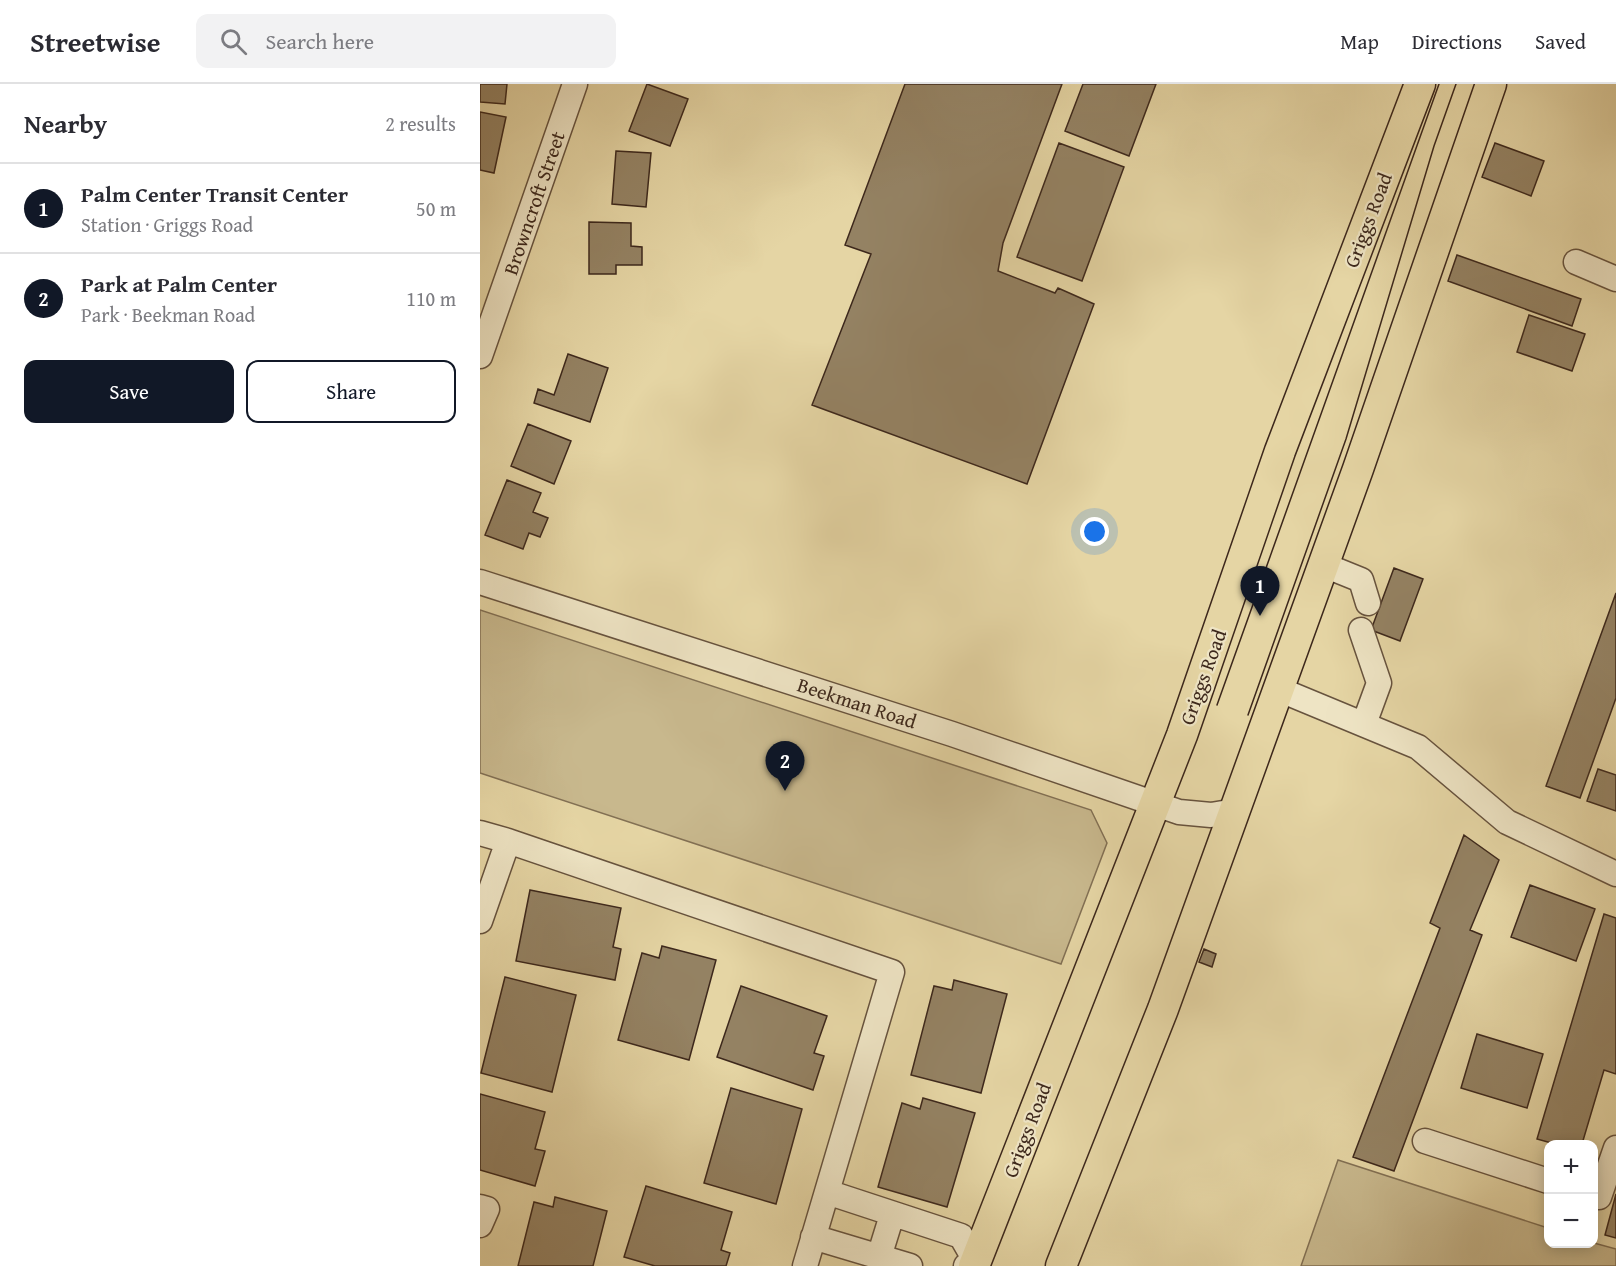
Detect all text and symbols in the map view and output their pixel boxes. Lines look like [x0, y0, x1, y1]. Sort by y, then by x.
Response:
search box [196, 14, 616, 68]
text: Streetwise [30, 21, 160, 62]
icon: search [217, 25, 250, 58]
text: Search here [265, 25, 374, 57]
text: Map [1340, 26, 1379, 57]
text: Directions [1412, 26, 1502, 57]
text: Saved [1535, 26, 1586, 57]
text: Nearby [24, 104, 107, 143]
text: 2 results [385, 109, 456, 138]
street label: Browncroft Street [495, 127, 572, 279]
street label: Griggs Road [1336, 168, 1399, 272]
text: Palm Center Transit Center [81, 178, 348, 210]
text: 1 [38, 194, 49, 223]
text: 50 m [416, 194, 456, 223]
text: Station · Griggs Road [81, 210, 253, 239]
text: Park at Palm Center [81, 268, 277, 300]
text: 2 [38, 284, 49, 313]
text: 110 m [406, 284, 456, 313]
text: Park · Beekman Road [81, 300, 255, 329]
button: Save [24, 360, 234, 423]
button: Share [246, 360, 456, 423]
your location [1080, 517, 1109, 546]
pin: 1 [1240, 566, 1280, 616]
street label: Griggs Road [1172, 625, 1233, 729]
street label: Beekman Road [794, 670, 921, 736]
pin: 2 [766, 742, 804, 791]
street label: Griggs Road [995, 1078, 1058, 1182]
map controls [1544, 1140, 1598, 1248]
button: + [1544, 1140, 1598, 1194]
button: − [1544, 1194, 1598, 1248]

